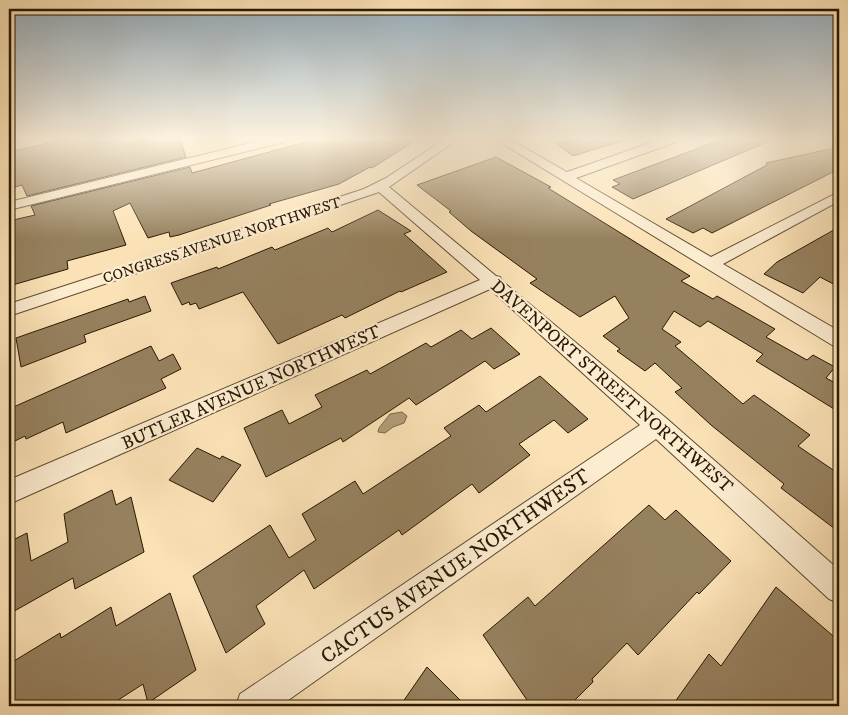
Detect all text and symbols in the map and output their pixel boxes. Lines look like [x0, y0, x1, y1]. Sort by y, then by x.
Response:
street label: CONGRESS AVENUE NORTHWEST [100, 193, 344, 288]
street label: DAVENPORT STREET NORTHWEST [486, 276, 737, 498]
street label: BUTLER AVENUE NORTHWEST [119, 321, 385, 455]
street label: CACTUS AVENUE NORTHWEST [316, 464, 595, 670]

